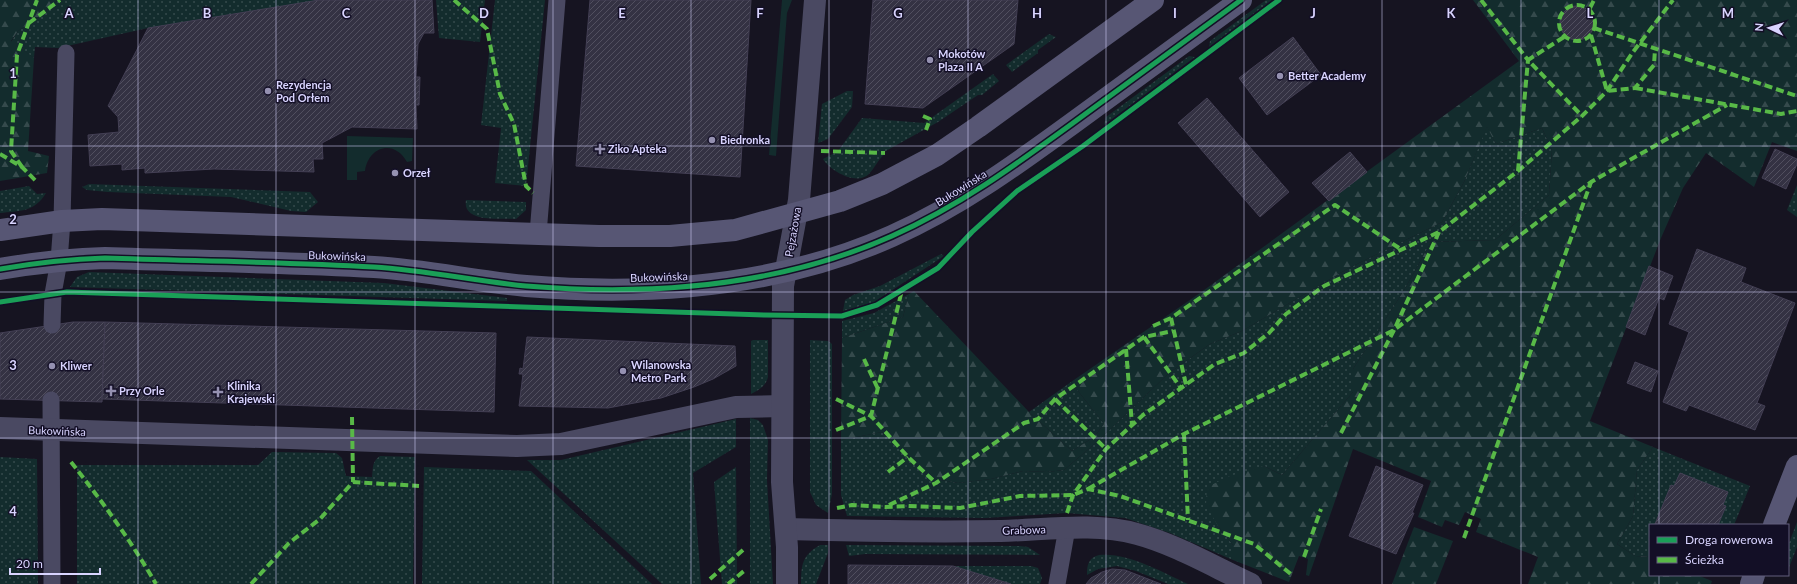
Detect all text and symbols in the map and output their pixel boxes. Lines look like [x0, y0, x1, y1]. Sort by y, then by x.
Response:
text: A [63, 5, 74, 21]
text: B [203, 5, 212, 21]
text: C [342, 5, 351, 21]
text: D [479, 5, 489, 21]
text: E [618, 5, 626, 21]
text: F [756, 5, 764, 21]
text: G [893, 5, 903, 21]
text: H [1032, 5, 1042, 21]
text: I [1173, 5, 1177, 21]
text: J [1310, 5, 1316, 21]
text: K [1447, 5, 1457, 21]
text: L [1587, 5, 1594, 21]
text: M [1722, 5, 1734, 21]
north arrow [1749, 8, 1789, 48]
text: N [1752, 23, 1765, 32]
place label: Mokotów Plaza II A [938, 47, 986, 73]
marker: Mokotów Plaza II A [925, 55, 935, 65]
text: 1 [9, 65, 17, 81]
place label: Better Academy [1288, 69, 1366, 82]
marker: Better Academy [1275, 71, 1285, 81]
place label: Rezydencja Pod Orłem [276, 78, 331, 104]
marker: Rezydencja Pod Orłem [263, 86, 273, 96]
place label: Biedronka [720, 133, 770, 146]
marker: Biedronka [707, 135, 717, 145]
place label: Ziko Apteka [608, 142, 667, 155]
marker: Ziko Apteka [595, 144, 605, 154]
place label: Orzeł [403, 166, 431, 179]
street label: Bukowińska [933, 167, 989, 208]
marker: Orzeł [390, 168, 400, 178]
street label: Pejzażowa [782, 206, 803, 258]
text: 2 [9, 211, 17, 227]
street label: Bukowińska [308, 248, 366, 263]
street label: Bukowińska [630, 269, 688, 284]
text: 3 [9, 357, 17, 373]
place label: Wilanowska Metro Park [631, 358, 691, 384]
place label: Kliwer [60, 359, 93, 372]
marker: Kliwer [47, 361, 57, 371]
marker: Wilanowska Metro Park [618, 366, 628, 376]
place label: Klinika Krajewski [227, 379, 275, 405]
place label: Przy Orle [119, 384, 165, 397]
marker: Przy Orle [106, 386, 116, 396]
marker: Klinika Krajewski [212, 386, 224, 398]
street label: Bukowińska [28, 423, 86, 438]
text: 4 [9, 503, 17, 519]
street label: Grabowa [1002, 522, 1046, 537]
legend [1649, 524, 1789, 576]
text: Droga rowerowa [1685, 532, 1773, 547]
scale bar [10, 550, 100, 576]
text: Ścieżka [1685, 552, 1724, 567]
text: 20 m [16, 556, 43, 571]

